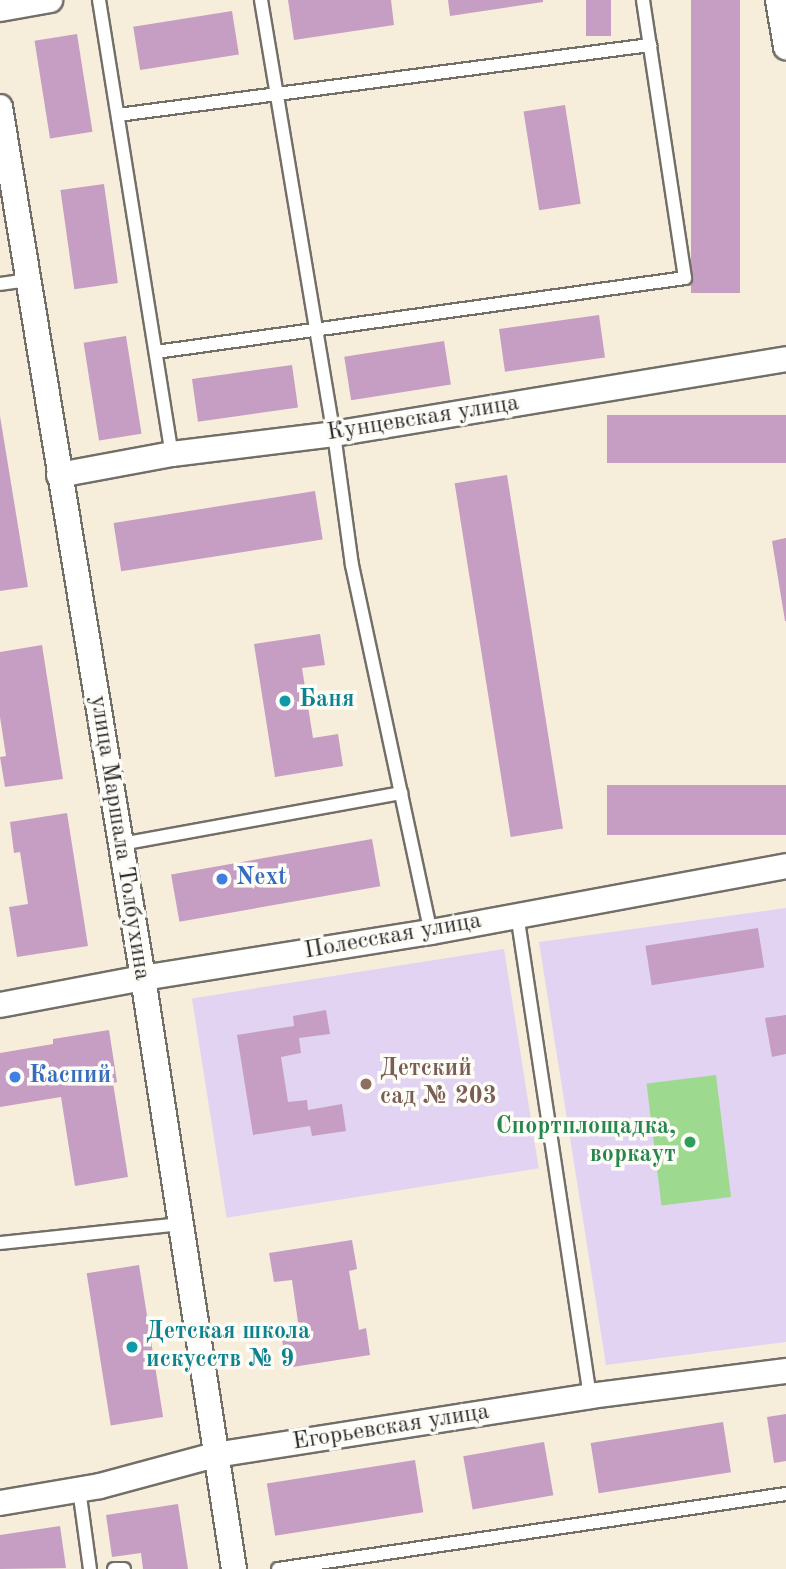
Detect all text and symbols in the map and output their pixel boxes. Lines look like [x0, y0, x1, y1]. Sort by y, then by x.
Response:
street label: Кунцевская улица [325, 390, 521, 448]
place label: Баня [299, 687, 355, 715]
marker: Баня [277, 693, 293, 709]
street label: улица Маршала Толбухина [82, 694, 156, 982]
place label: Next [236, 865, 287, 893]
marker: Next [214, 871, 230, 887]
street label: Полесская улица [302, 907, 484, 967]
place label: Детский сад № 203 [380, 1056, 497, 1112]
place label: Каспий [29, 1063, 111, 1091]
marker: Каспий [7, 1069, 23, 1085]
marker: Детский сад № 203 [358, 1076, 374, 1092]
place label: Спортплощадка, воркаут [496, 1114, 676, 1170]
marker: Спортплощадка, воркаут [682, 1134, 698, 1150]
place label: Детская школа искусств № 9 [146, 1319, 310, 1375]
marker: Детская школа искусств № 9 [124, 1339, 140, 1355]
street label: Егорьевская улица [291, 1398, 491, 1458]

